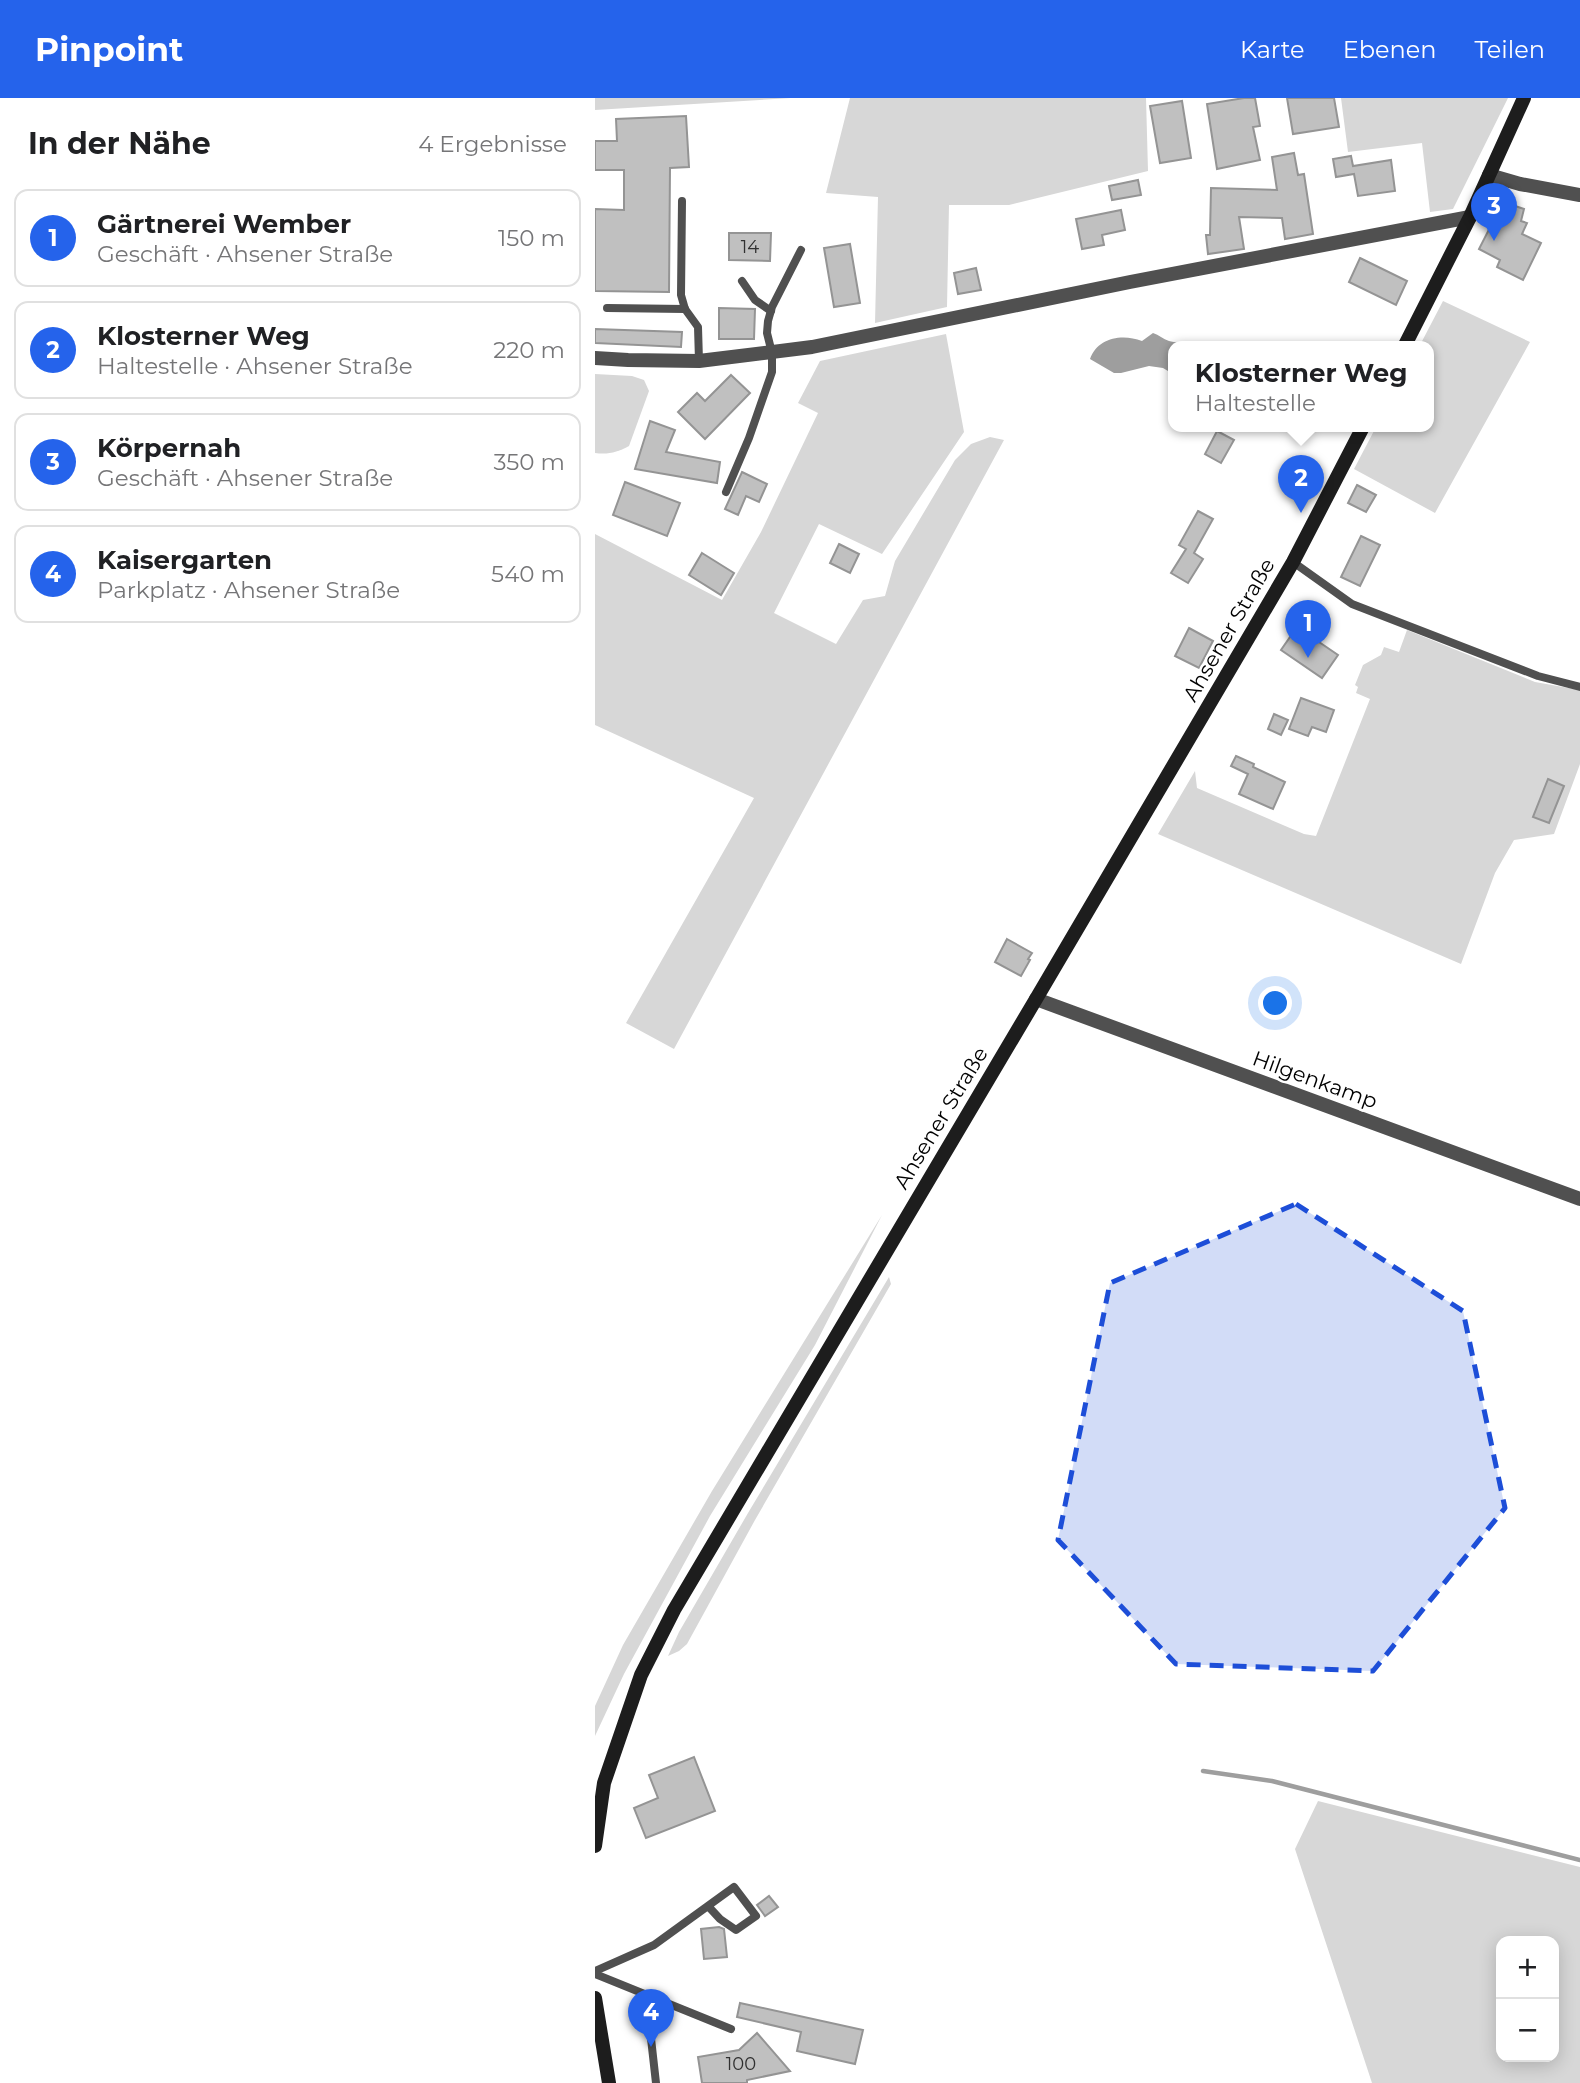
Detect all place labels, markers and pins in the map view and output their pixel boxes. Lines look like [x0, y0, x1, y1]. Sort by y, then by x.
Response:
pin: 3 [1471, 183, 1517, 241]
pin: 2 [1278, 455, 1324, 513]
pin: 1 [1285, 600, 1331, 658]
pin: 4 [628, 1989, 674, 2047]

